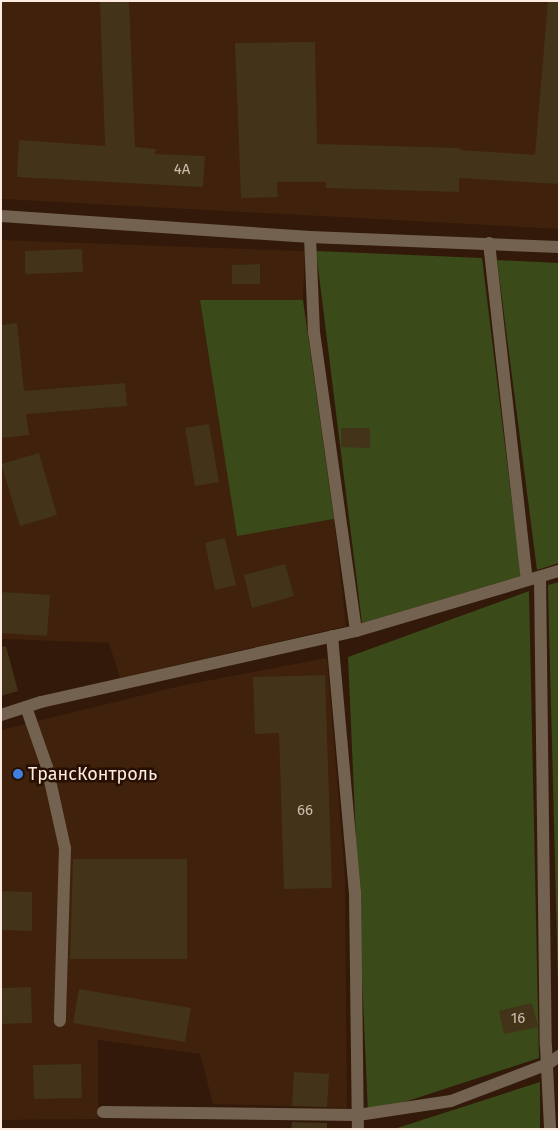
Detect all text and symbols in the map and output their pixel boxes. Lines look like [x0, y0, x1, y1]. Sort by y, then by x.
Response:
house number: 4А [174, 161, 190, 179]
place label: ТрансКонтроль [28, 763, 157, 785]
marker: ТрансКонтроль [12, 768, 24, 780]
house number: 66 [297, 802, 313, 820]
house number: 16 [511, 1010, 525, 1028]

